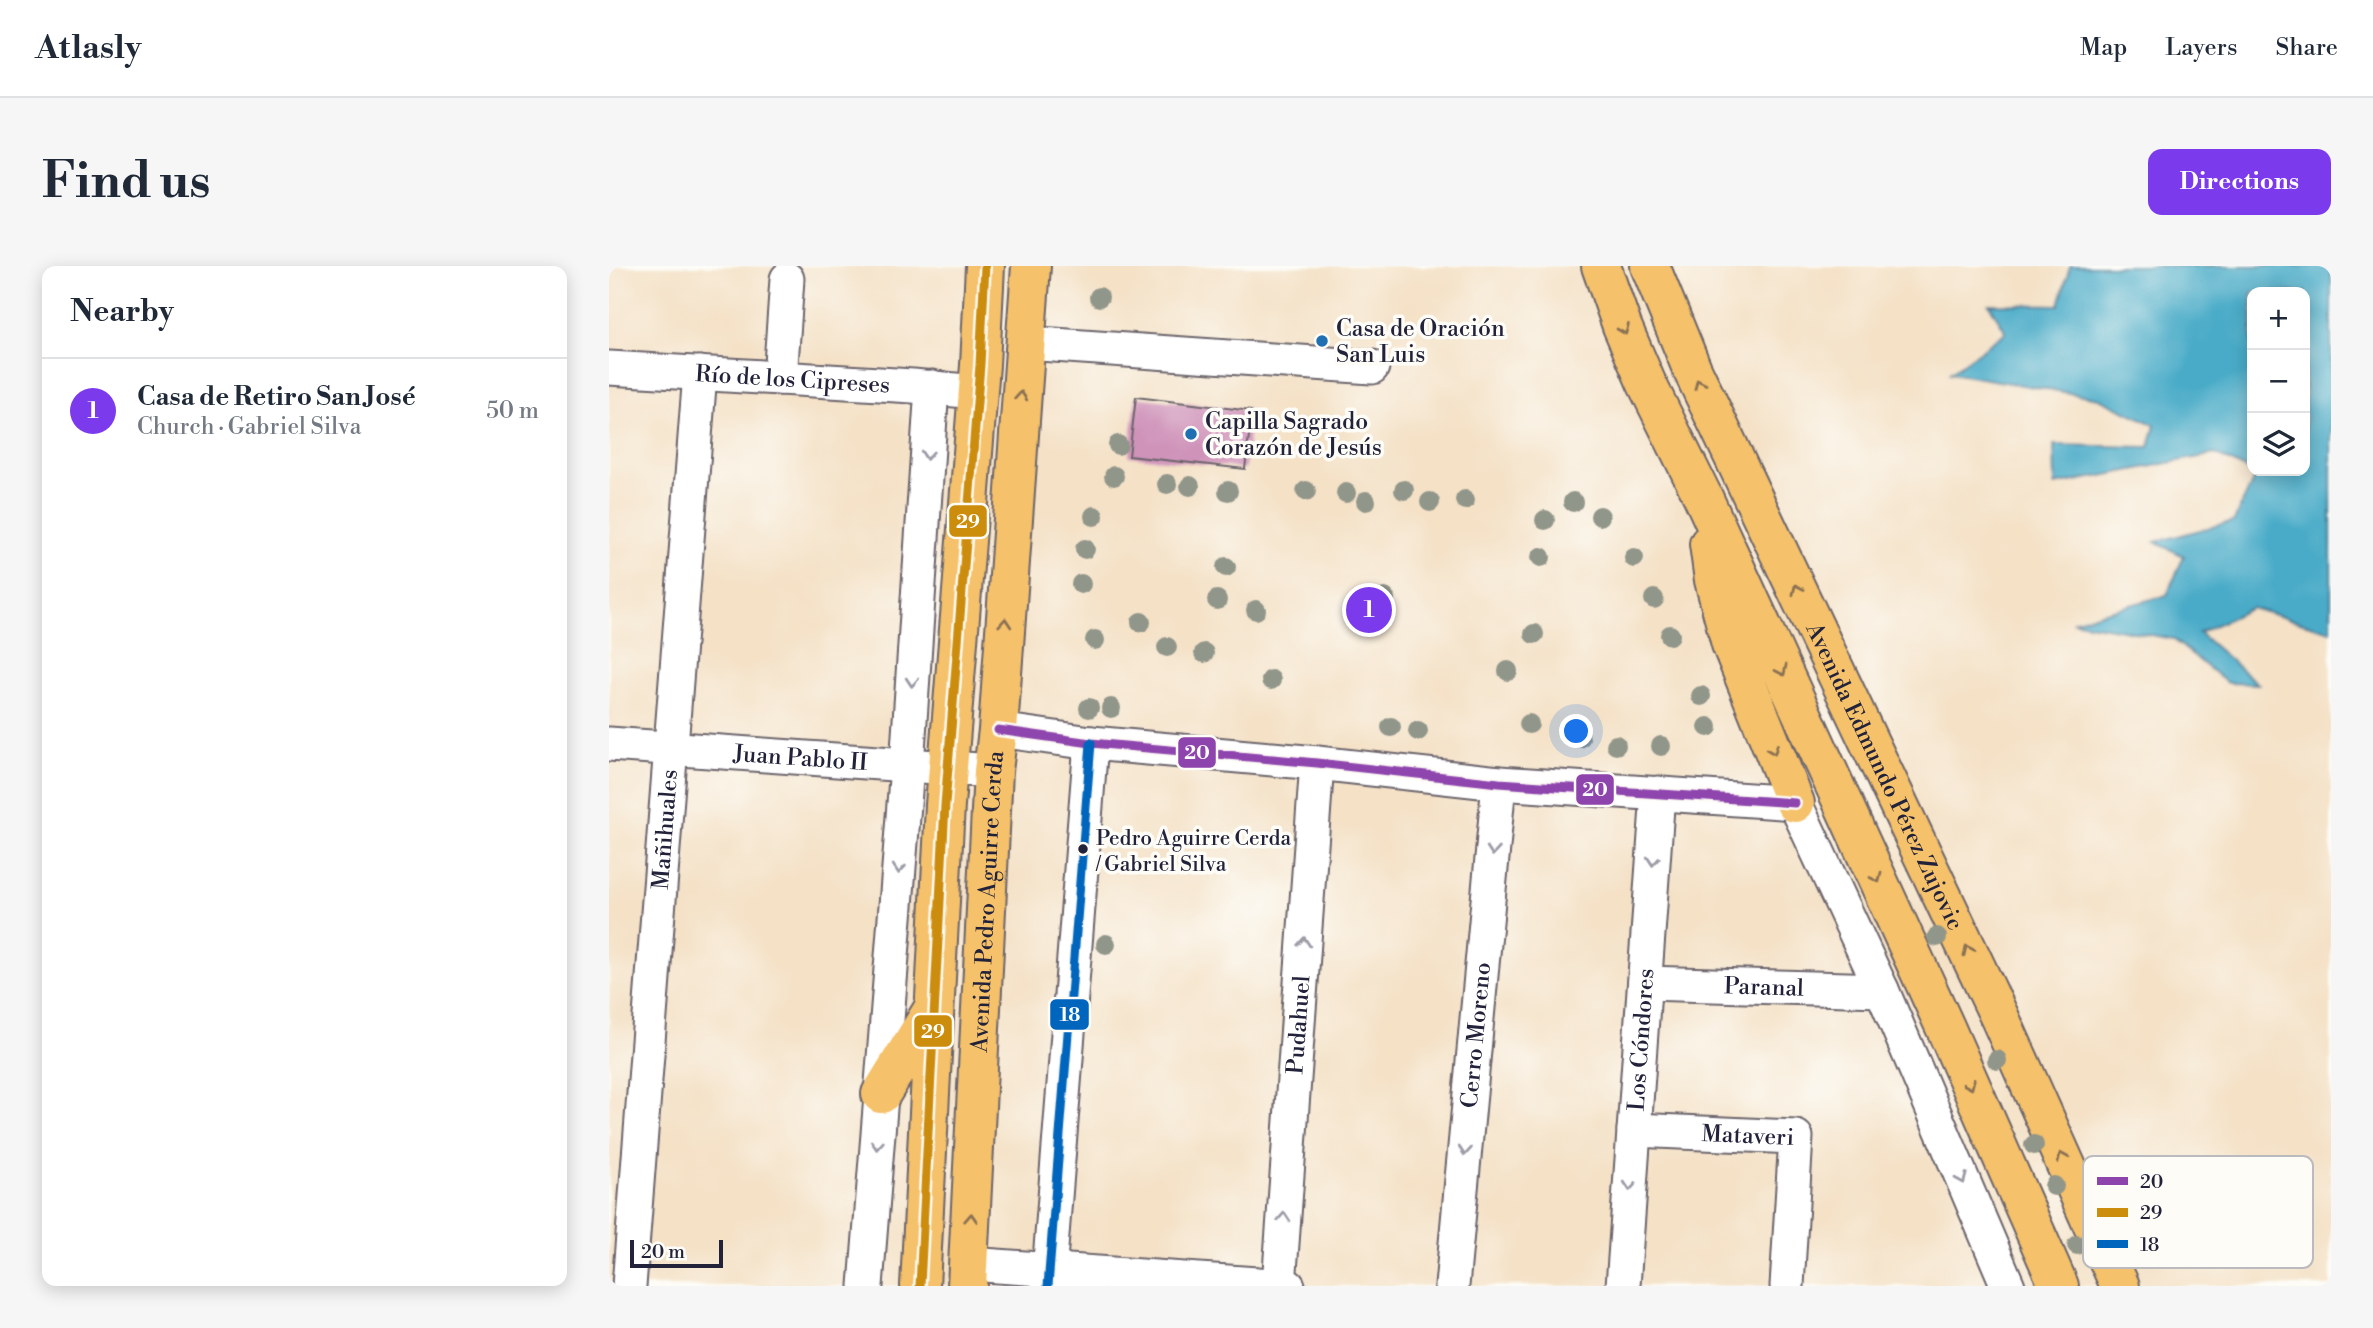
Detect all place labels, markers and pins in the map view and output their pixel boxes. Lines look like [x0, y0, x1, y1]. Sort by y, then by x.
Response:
place label: Casa de Oración San Luis [1336, 315, 1505, 369]
marker: Casa de Oración San Luis [1314, 333, 1330, 349]
place label: Capilla Sagrado Corazón de Jesús [1205, 408, 1382, 462]
marker: Capilla Sagrado Corazón de Jesús [1183, 426, 1199, 442]
pin: 1 [1346, 584, 1392, 636]
place label: Pedro Aguirre Cerda / Gabriel Silva [1095, 826, 1291, 878]
marker: Pedro Aguirre Cerda / Gabriel Silva [1076, 842, 1090, 856]

